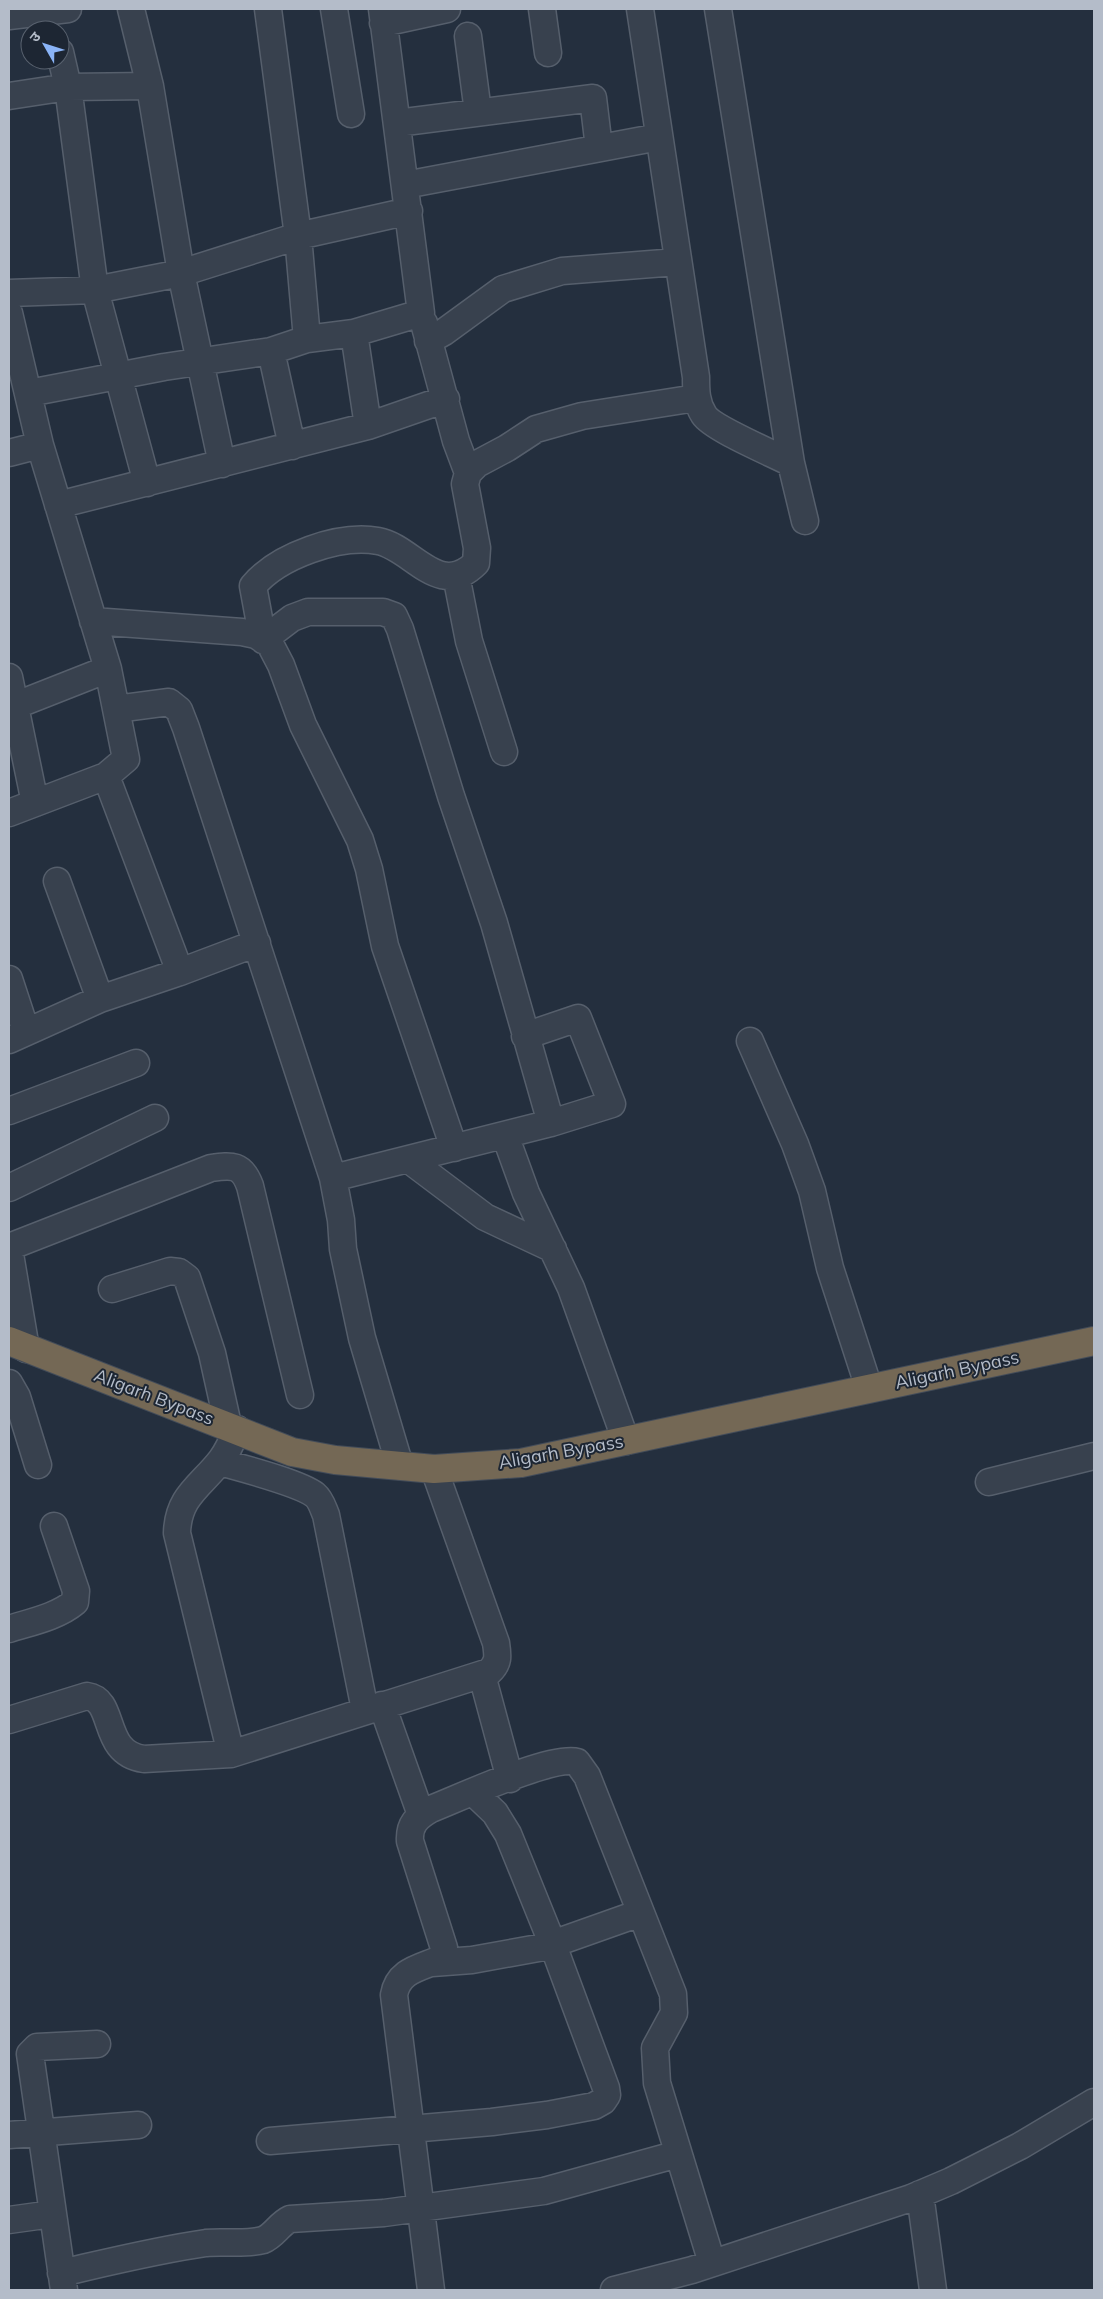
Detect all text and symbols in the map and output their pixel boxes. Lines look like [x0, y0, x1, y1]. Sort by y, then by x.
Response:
north arrow [20, 20, 70, 70]
text: उ [25, 27, 45, 46]
street label: Aligarh Bypass [893, 1345, 1021, 1394]
street label: Aligarh Bypass [91, 1363, 217, 1430]
street label: Aligarh Bypass [497, 1429, 625, 1474]

